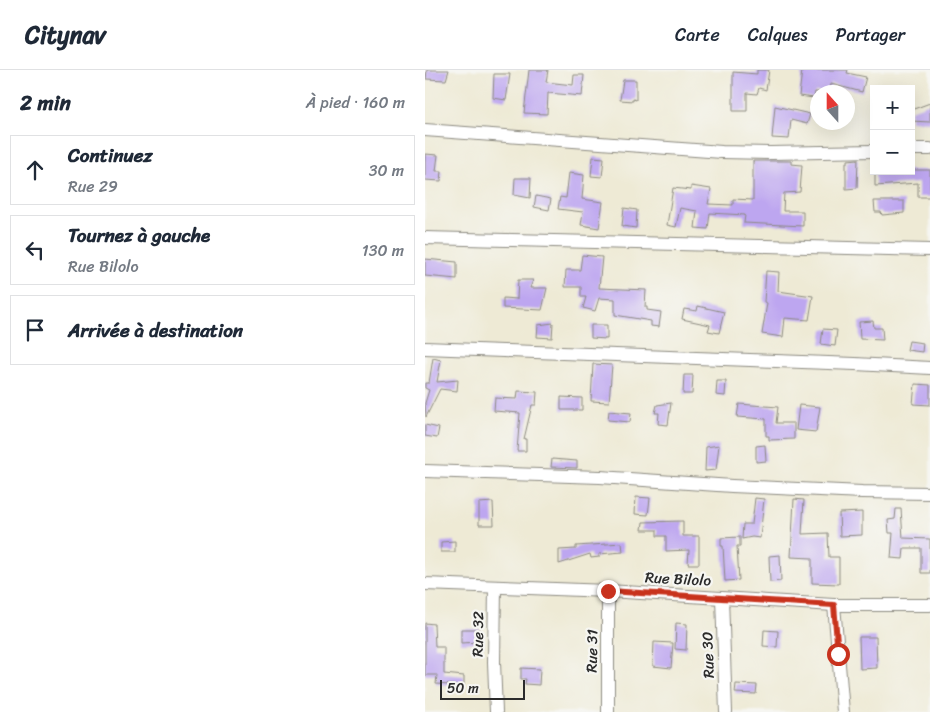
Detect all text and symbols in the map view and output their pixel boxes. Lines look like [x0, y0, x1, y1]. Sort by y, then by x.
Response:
text: Citynav [25, 14, 106, 56]
text: Carte [675, 19, 720, 51]
text: Calques [748, 19, 808, 51]
text: Partager [836, 19, 905, 51]
text: 2 min [20, 84, 71, 122]
north arrow [810, 85, 855, 130]
map controls [870, 85, 915, 175]
button: + [870, 85, 915, 130]
text: À pied · 160 m [306, 88, 405, 117]
button: − [870, 130, 915, 175]
text: Continuez [68, 139, 153, 172]
icon: ahead [21, 156, 49, 184]
text: 30 m [369, 156, 404, 185]
text: Rue 29 [68, 172, 118, 201]
text: Tournez à gauche [68, 219, 210, 252]
icon: left [21, 236, 49, 264]
text: 130 m [362, 236, 404, 265]
text: Rue Bilolo [68, 252, 139, 281]
text: Arrivée à destination [68, 314, 243, 347]
icon: arrive [21, 316, 49, 344]
street label: Rue Bilolo [644, 564, 712, 594]
route end [597, 580, 620, 603]
street label: Rue 32 [465, 611, 491, 657]
street label: Rue 31 [579, 629, 605, 673]
street label: Rue 30 [694, 631, 722, 679]
route start [827, 643, 850, 666]
text: 50 m [447, 676, 479, 701]
scale bar [440, 677, 525, 700]

